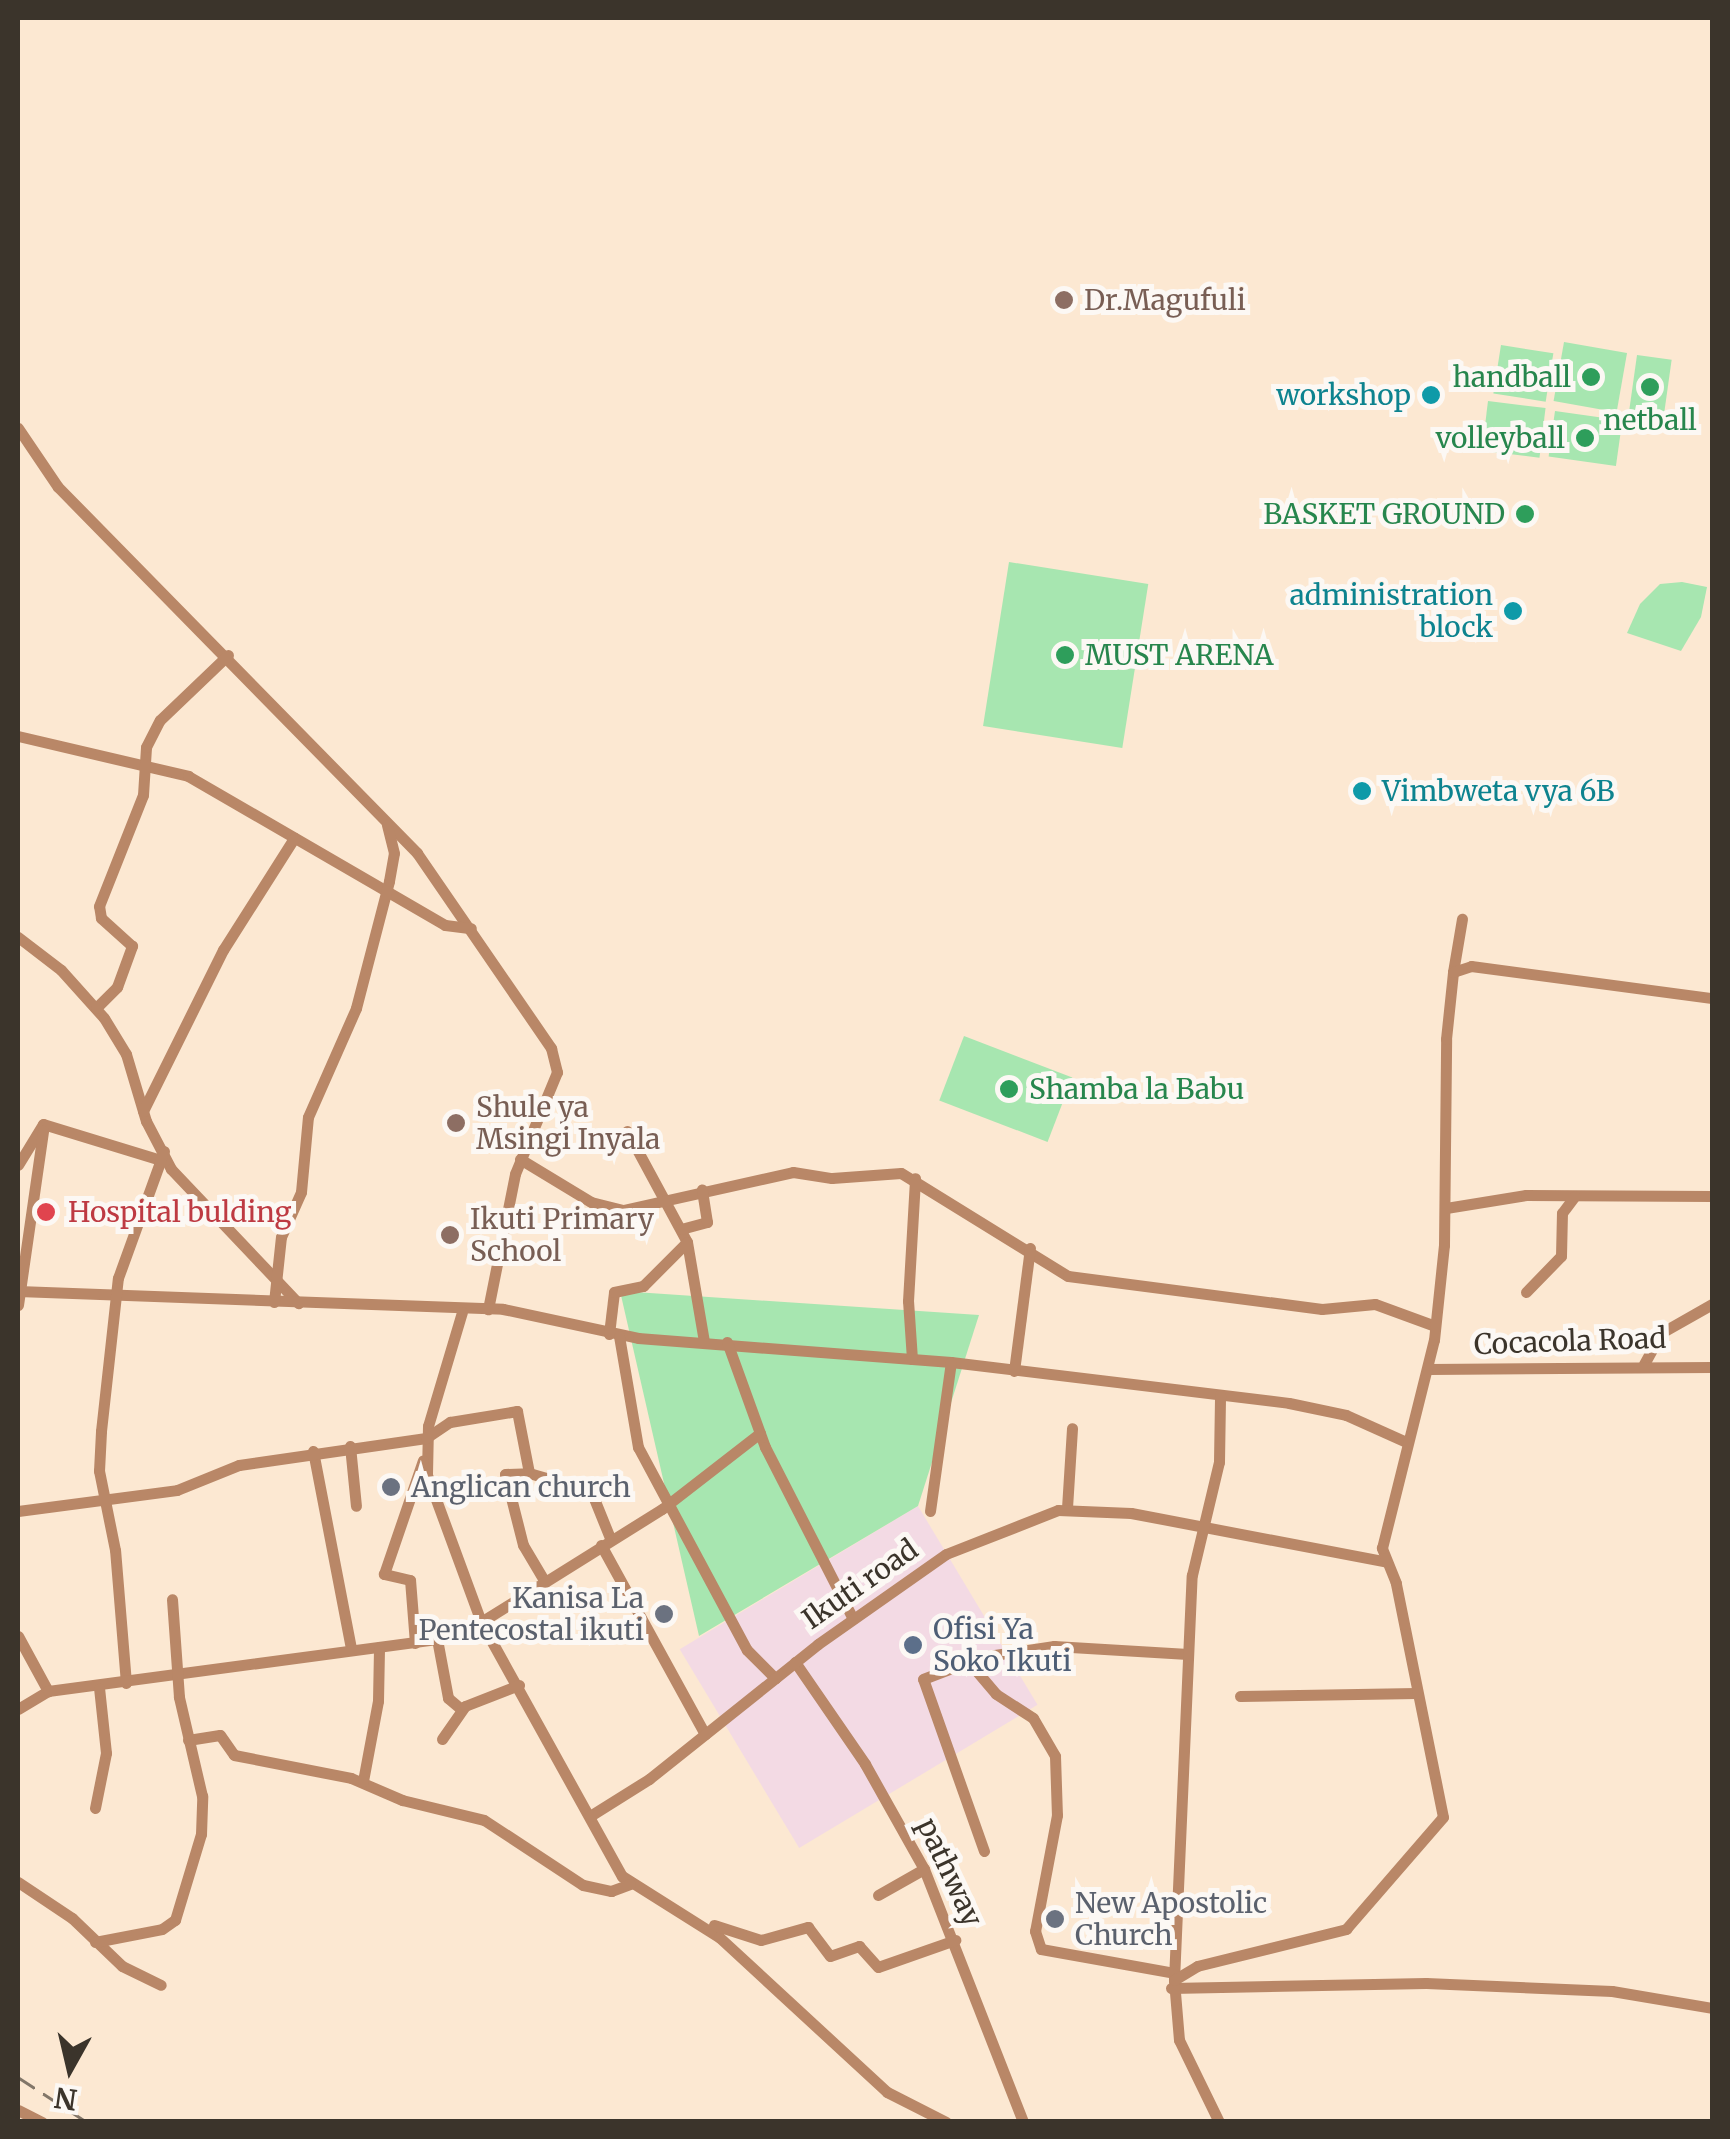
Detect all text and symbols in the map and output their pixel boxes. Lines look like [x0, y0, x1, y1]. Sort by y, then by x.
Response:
place label: Dr.Magufuli [1084, 283, 1246, 317]
marker: Dr.Magufuli [1053, 289, 1075, 311]
place label: handball [1452, 360, 1571, 394]
marker: handball [1580, 366, 1602, 388]
marker: netball [1639, 376, 1661, 398]
place label: workshop [1276, 378, 1411, 412]
marker: workshop [1420, 384, 1442, 406]
place label: netball [1603, 403, 1697, 437]
place label: volleyball [1435, 421, 1565, 455]
marker: volleyball [1574, 427, 1596, 449]
place label: BASKET GROUND [1263, 497, 1505, 531]
marker: BASKET GROUND [1514, 503, 1536, 525]
place label: administration block [1290, 578, 1493, 644]
marker: administration block [1502, 600, 1524, 622]
place label: MUST ARENA [1085, 638, 1273, 672]
marker: MUST ARENA [1054, 644, 1076, 666]
place label: Vimbweta vya 6B [1382, 774, 1615, 808]
marker: Vimbweta vya 6B [1351, 780, 1373, 802]
place label: Shamba la Babu [1029, 1072, 1244, 1106]
marker: Shamba la Babu [998, 1078, 1020, 1100]
place label: Shule ya Msingi Inyala [476, 1090, 660, 1156]
marker: Shule ya Msingi Inyala [445, 1112, 467, 1134]
place label: Hospital bulding [68, 1195, 291, 1229]
marker: Hospital bulding [33, 1199, 59, 1225]
place label: Ikuti Primary School [470, 1202, 654, 1268]
marker: Ikuti Primary School [439, 1224, 461, 1246]
street label: Cocacola Road [1473, 1321, 1667, 1361]
place label: Anglican church [411, 1470, 631, 1504]
marker: Anglican church [380, 1476, 402, 1498]
street label: Ikuti road [796, 1532, 924, 1636]
place label: Kanisa La Pentecostal ikuti [419, 1581, 644, 1647]
marker: Kanisa La Pentecostal ikuti [653, 1603, 675, 1625]
place label: Ofisi Ya Soko Ikuti [933, 1612, 1072, 1678]
marker: Ofisi Ya Soko Ikuti [902, 1634, 924, 1656]
street label: pathway [910, 1813, 990, 1931]
place label: New Apostolic Church [1075, 1886, 1267, 1952]
marker: New Apostolic Church [1044, 1908, 1066, 1930]
north arrow [20, 2019, 120, 2119]
text: N [52, 2079, 79, 2118]

